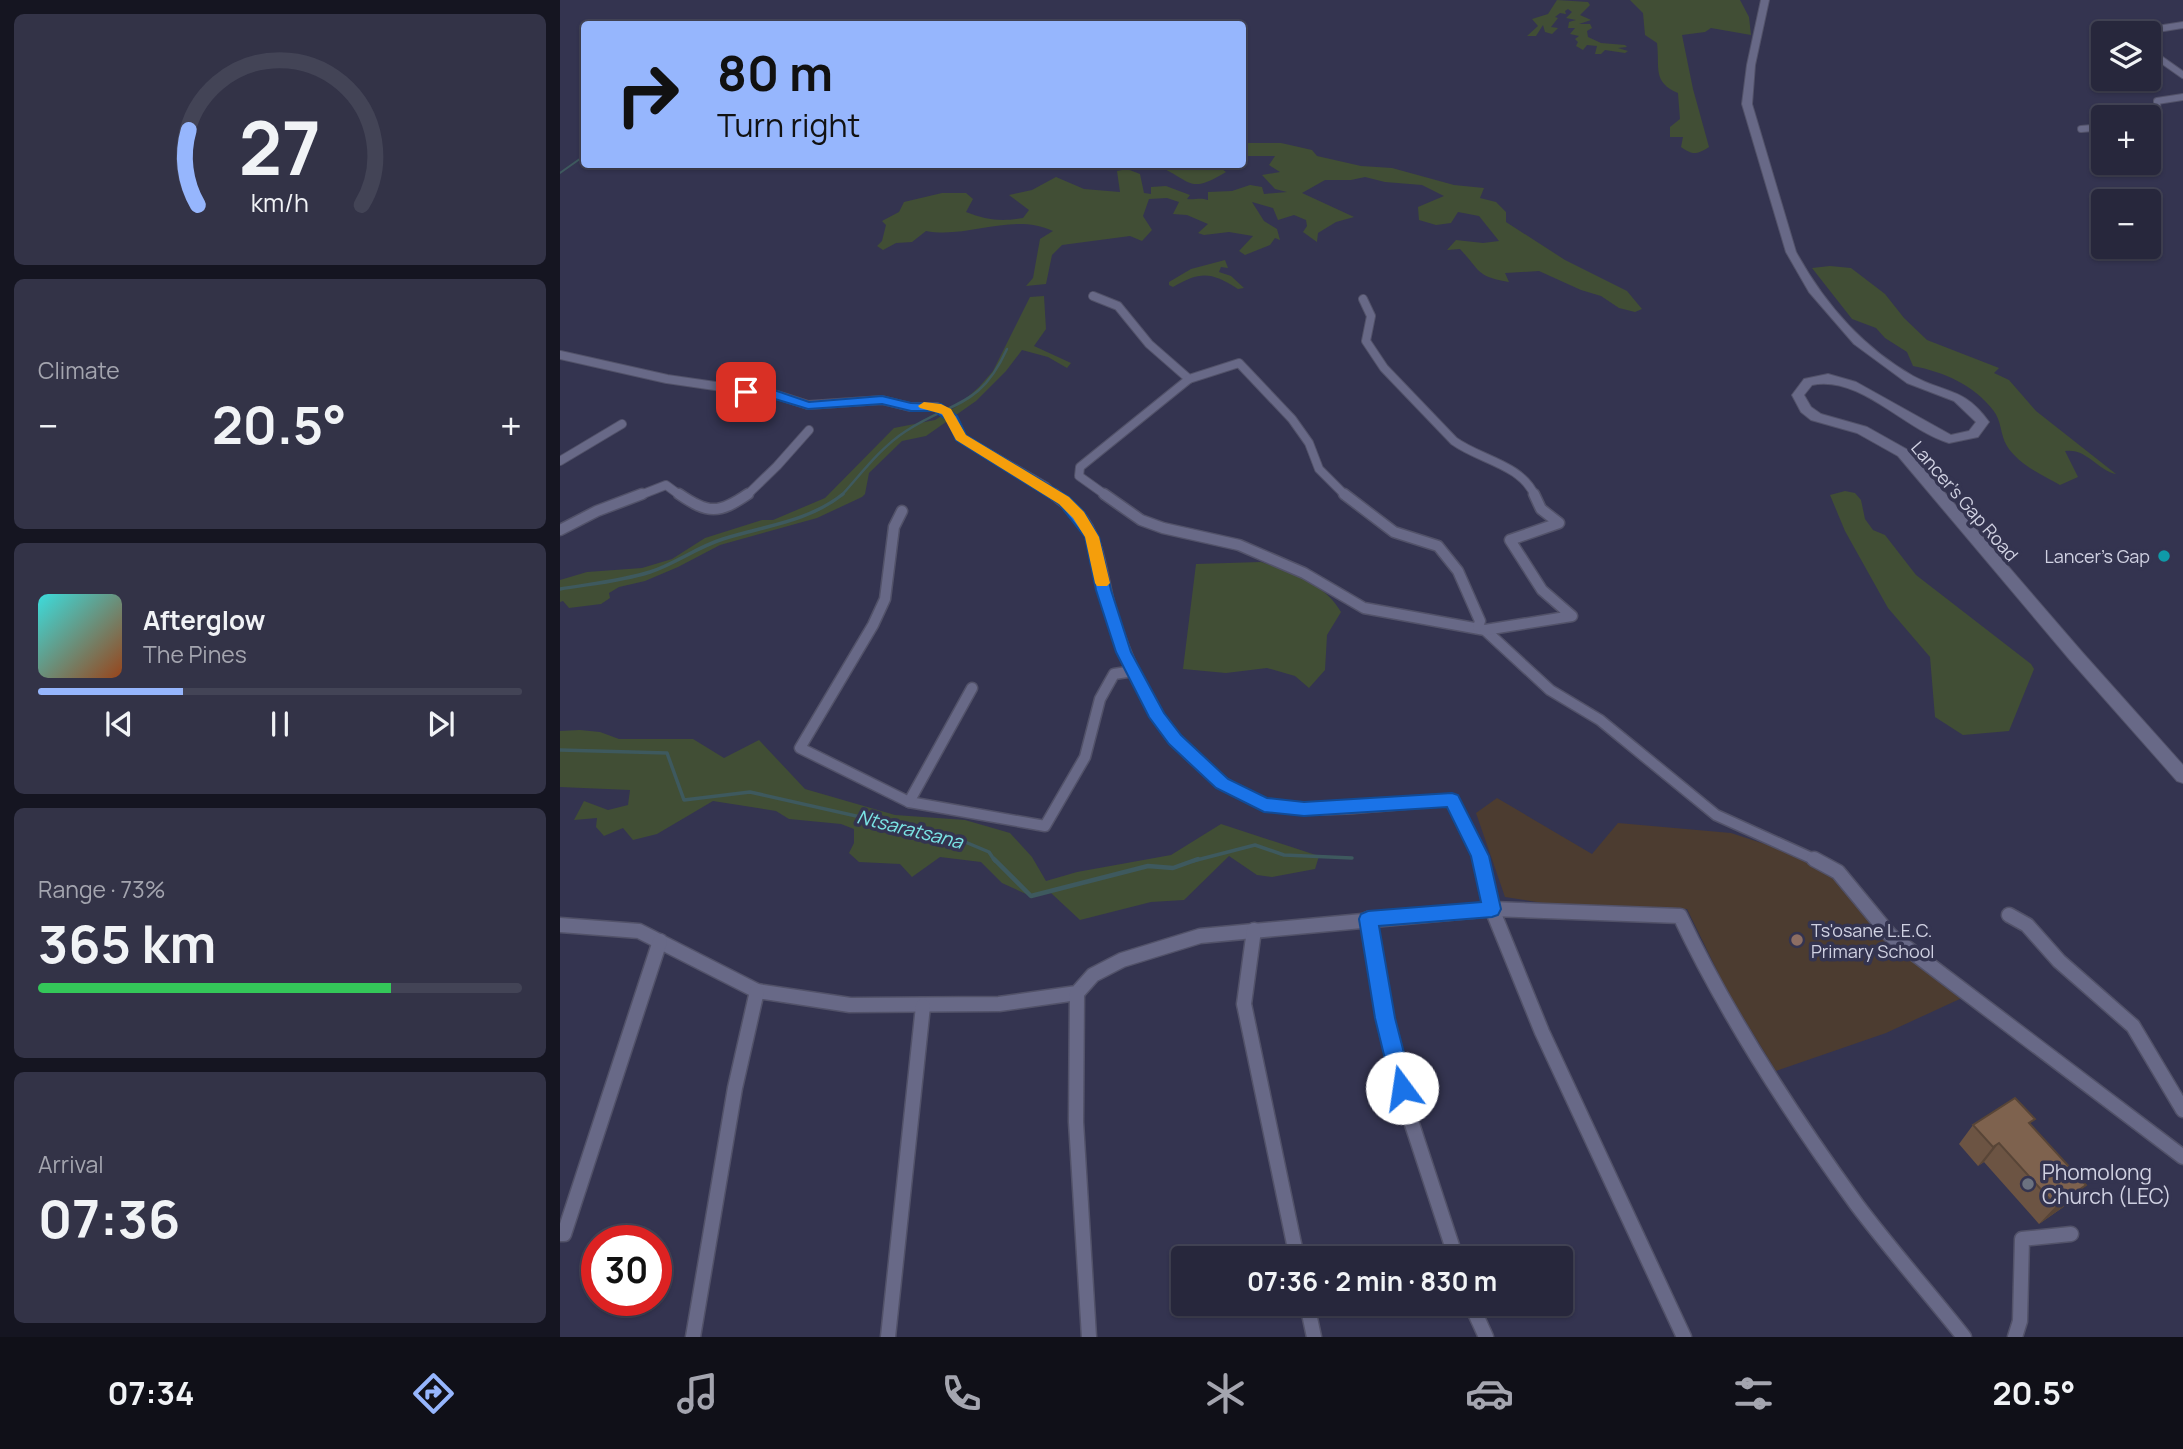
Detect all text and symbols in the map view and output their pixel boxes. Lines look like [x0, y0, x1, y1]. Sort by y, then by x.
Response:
map controls [2091, 21, 2161, 259]
button: layers [2091, 21, 2161, 91]
text: 80 m [717, 39, 833, 106]
icon: right [602, 49, 693, 140]
text: 27 [239, 98, 321, 198]
text: Turn right [717, 103, 860, 147]
button: + [2091, 105, 2161, 175]
text: km/h [251, 185, 309, 220]
button: − [2091, 189, 2161, 259]
text: Climate [38, 354, 120, 386]
pin [716, 362, 776, 422]
icon: arrive [727, 373, 765, 411]
text: 20.5° [212, 389, 347, 460]
text: − [38, 399, 59, 451]
text: + [500, 399, 522, 451]
street label: Lancer's Gap Road [1906, 436, 2024, 566]
place label: Lancer's Gap [2045, 544, 2150, 568]
marker: Lancer's Gap [2156, 548, 2172, 564]
text: Afterglow [143, 602, 265, 638]
text: The Pines [143, 638, 247, 670]
icon: previous [100, 705, 138, 743]
icon: pause [261, 705, 299, 743]
icon: next [422, 705, 460, 743]
water label: Ntsaratsana [854, 803, 967, 855]
text: Range · 73% [38, 873, 165, 905]
text: 365 km [38, 908, 216, 979]
place label: Ts'osane L.E.C. Primary School [1811, 918, 1935, 963]
marker: Ts'osane L.E.C. Primary School [1789, 932, 1805, 948]
position arrow [1365, 1051, 1439, 1125]
text: Arrival [38, 1148, 104, 1180]
place label: Phomolong Church (LEC) [2042, 1158, 2171, 1210]
marker: Phomolong Church (LEC) [2020, 1176, 2036, 1192]
text: 07:36 [38, 1183, 180, 1254]
speed limit sign: 30 [581, 1225, 672, 1316]
text: 07:36 · 2 min · 830 m [1247, 1263, 1497, 1299]
icon: directions [409, 1369, 458, 1418]
icon: music [673, 1369, 722, 1418]
icon: phone [937, 1369, 986, 1418]
icon: climate [1201, 1369, 1250, 1418]
icon: car [1465, 1369, 1514, 1418]
icon: filters [1729, 1369, 1778, 1418]
text: 07:34 [107, 1371, 195, 1415]
text: 20.5° [1993, 1371, 2075, 1415]

